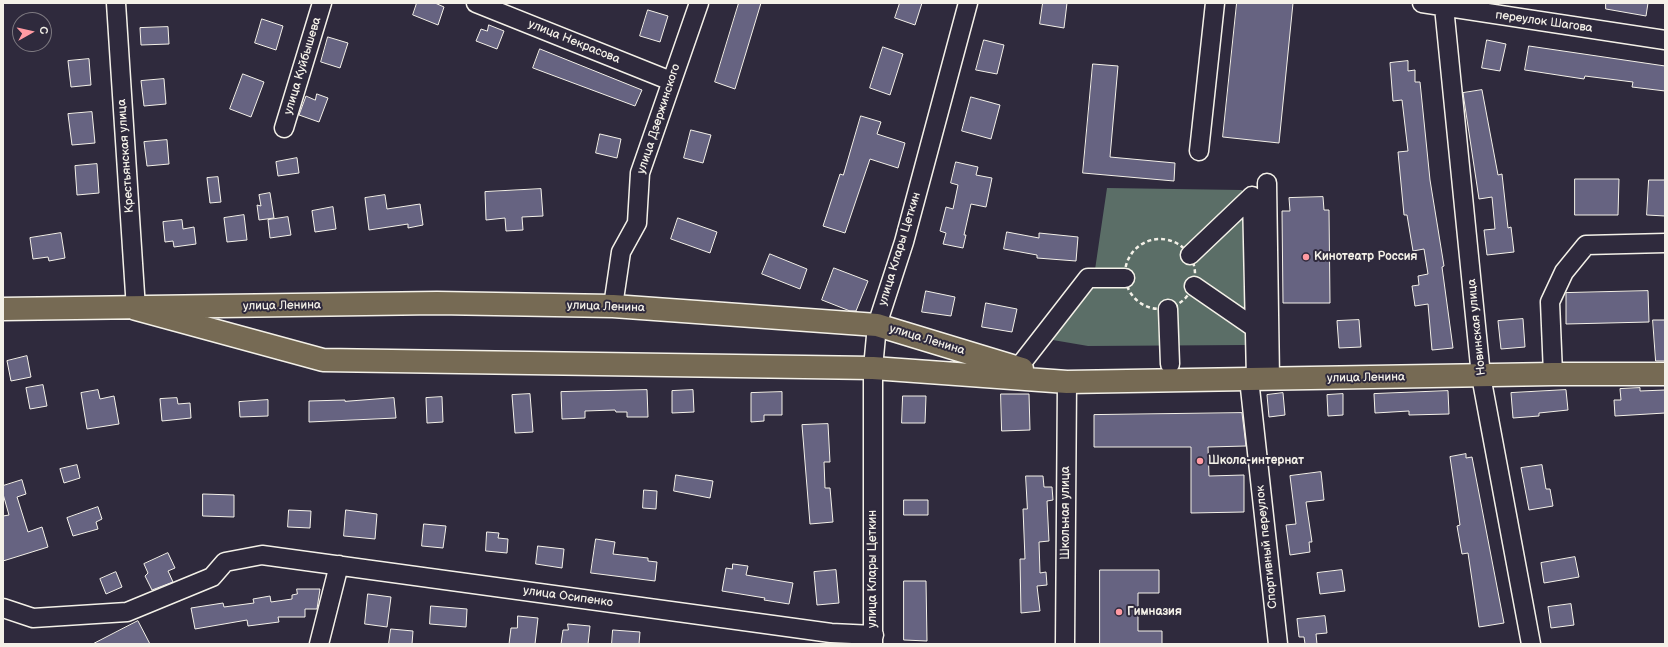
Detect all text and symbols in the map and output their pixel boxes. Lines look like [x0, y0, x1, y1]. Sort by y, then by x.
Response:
street label: переулок Шагова [1494, 8, 1594, 36]
north arrow [12, 12, 52, 52]
street label: улица Куйбышева [281, 16, 325, 116]
street label: улица Некрасова [526, 17, 622, 67]
text: С [36, 26, 50, 35]
street label: улица Дзержинского [634, 62, 684, 176]
street label: Крестьянская улица [115, 98, 137, 214]
street label: улица Клары Цеткин [876, 190, 924, 308]
place label: Кинотеатр Россия [1314, 250, 1418, 264]
marker: Кинотеатр Россия [1301, 252, 1311, 262]
street label: Новинская улица [1465, 278, 1489, 376]
street label: улица Ленина [243, 298, 321, 314]
street label: улица Ленина [567, 298, 645, 316]
street label: улица Ленина [888, 322, 966, 358]
street label: улица Ленина [1327, 370, 1405, 386]
place label: Школа-интернат [1208, 454, 1304, 468]
marker: Школа-интернат [1195, 456, 1205, 466]
street label: Школьная улица [1059, 466, 1073, 560]
street label: Спортивный переулок [1253, 485, 1281, 609]
street label: улица Клары Цеткин [866, 510, 880, 628]
street label: улица Осипенко [522, 584, 614, 610]
place label: Гимназия [1127, 605, 1182, 619]
marker: Гимназия [1114, 607, 1124, 617]

